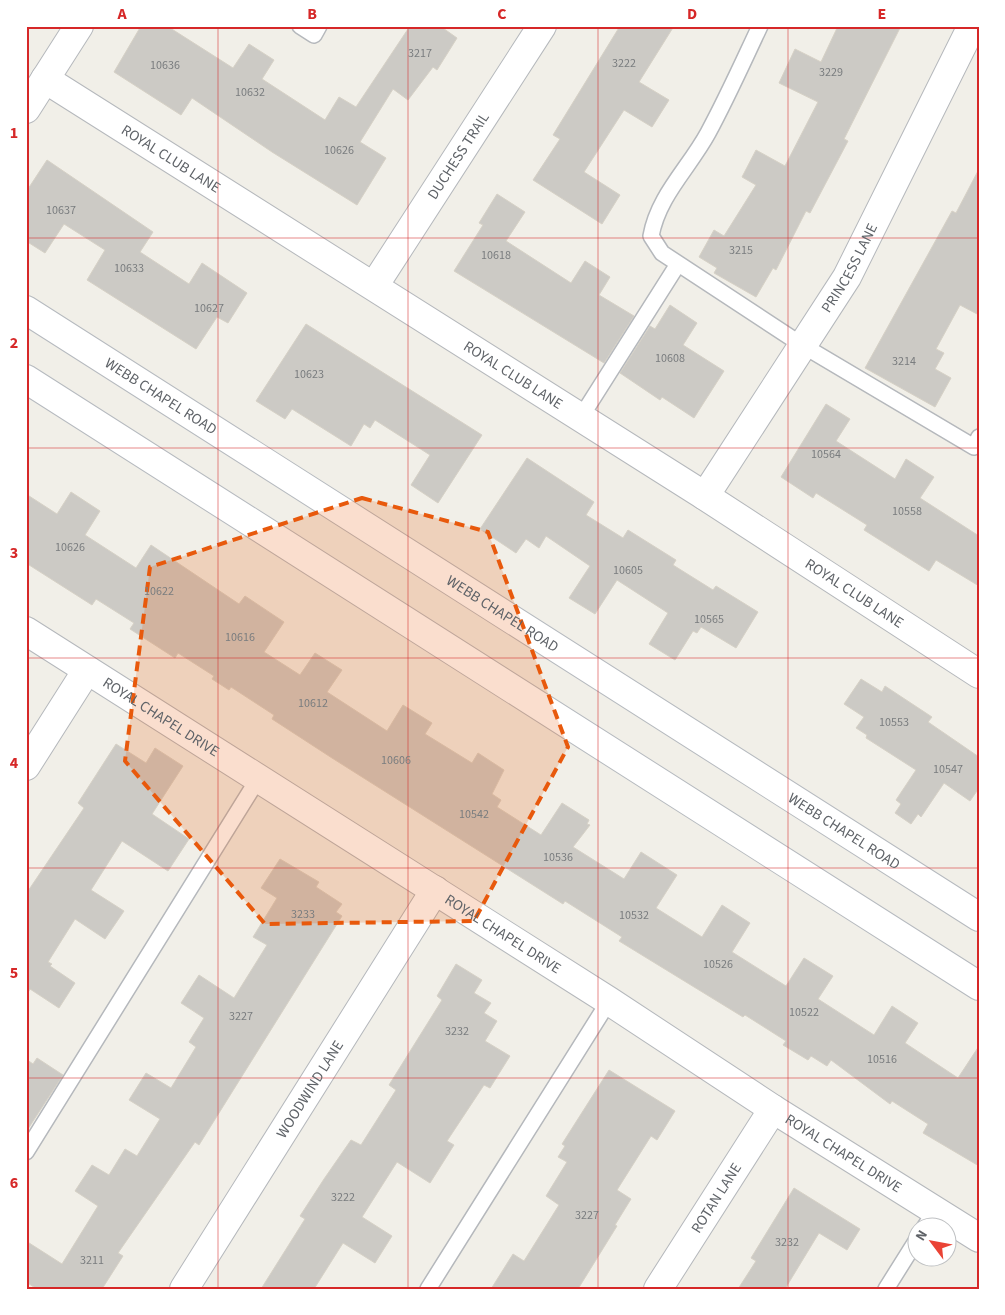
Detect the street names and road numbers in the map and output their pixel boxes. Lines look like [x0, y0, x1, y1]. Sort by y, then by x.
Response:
street label: DUCHESS TRAIL [422, 108, 494, 203]
street label: ROYAL CLUB LANE [117, 119, 225, 198]
street label: PRINCESS LANE [816, 220, 883, 317]
street label: ROYAL CLUB LANE [460, 336, 567, 414]
street label: WEBB CHAPEL ROAD [101, 352, 221, 440]
street label: ROYAL CLUB LANE [801, 553, 908, 633]
street label: WEBB CHAPEL ROAD [442, 570, 563, 657]
street label: ROYAL CHAPEL DRIVE [99, 672, 223, 762]
street label: WEBB CHAPEL ROAD [784, 787, 904, 875]
street label: ROYAL CHAPEL DRIVE [441, 889, 565, 979]
street label: WOODWIND LANE [271, 1036, 348, 1142]
street label: ROYAL CHAPEL DRIVE [781, 1109, 906, 1198]
street label: ROTAN LANE [686, 1159, 746, 1237]

